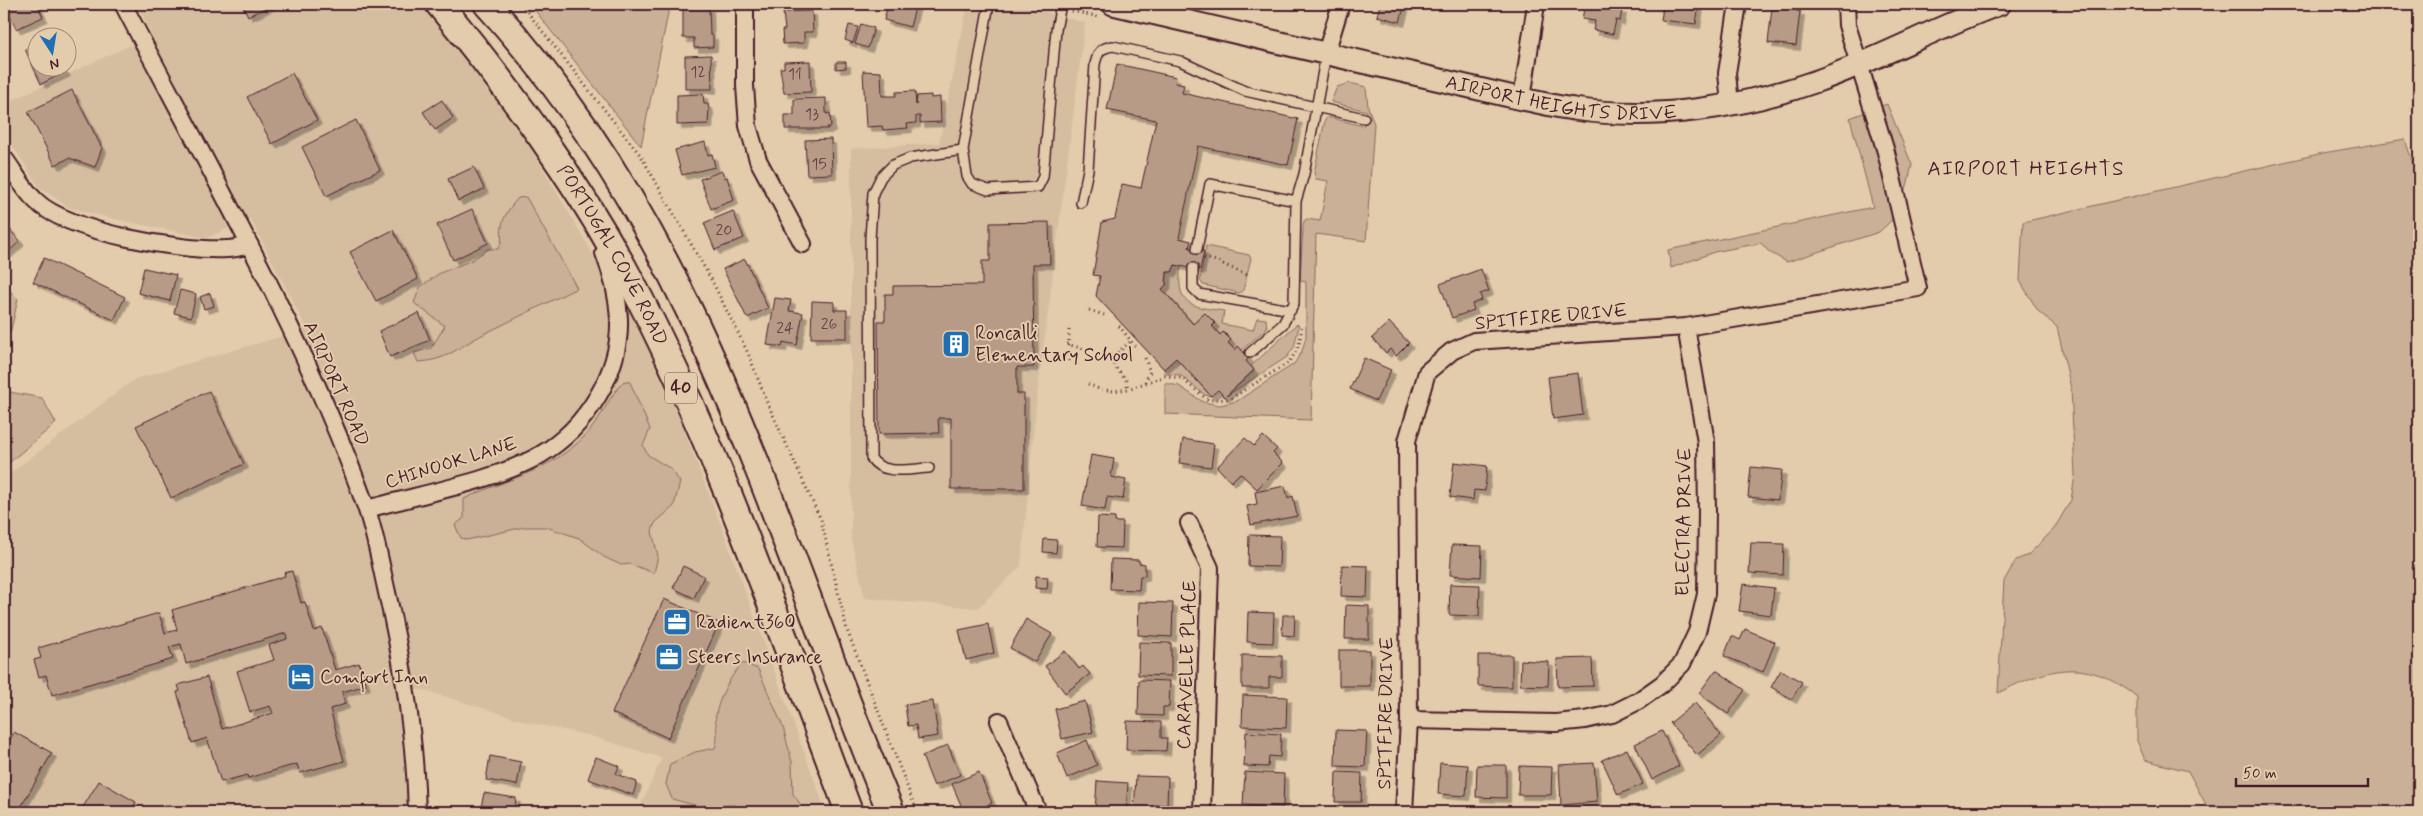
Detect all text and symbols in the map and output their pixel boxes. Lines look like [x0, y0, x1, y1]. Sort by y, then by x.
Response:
north arrow [28, 28, 78, 78]
text: N [48, 54, 61, 74]
house number: 12 [690, 62, 706, 83]
house number: 11 [788, 64, 802, 85]
street label: AIRPORT HEIGHTS DRIVE [1443, 69, 1678, 126]
house number: 13 [805, 104, 819, 125]
house number: 15 [811, 154, 827, 175]
district label: AIRPORT HEIGHTS [1927, 155, 2125, 183]
street label: PORTUGAL COVE ROAD [551, 160, 674, 350]
house number: 20 [716, 220, 733, 241]
street label: SPITFIRE DRIVE [1474, 298, 1628, 336]
house number: 26 [821, 314, 837, 335]
street label: AIRPORT ROAD [297, 317, 375, 451]
house number: 24 [776, 318, 794, 339]
place label: Roncalli Elementary School [975, 321, 1133, 368]
building icon: Roncalli Elementary School [941, 329, 971, 359]
road number: 40 [665, 372, 697, 403]
street label: CHINOOK LANE [382, 431, 520, 495]
street label: ELECTRA DRIVE [1670, 447, 1698, 597]
street label: CARAVELLE PLACE [1172, 580, 1202, 750]
office icon: Radient360 [662, 607, 692, 637]
place label: Radient360 [696, 610, 796, 635]
street label: SPITFIRE DRIVE [1372, 636, 1400, 790]
office icon: Steers Insurance [654, 642, 684, 672]
place label: Steers Insurance [688, 645, 823, 670]
hotel icon: Comfort Inn [286, 662, 316, 692]
place label: Comfort Inn [320, 665, 428, 693]
scale bar [2236, 756, 2368, 788]
text: 50 m [2243, 764, 2277, 784]

